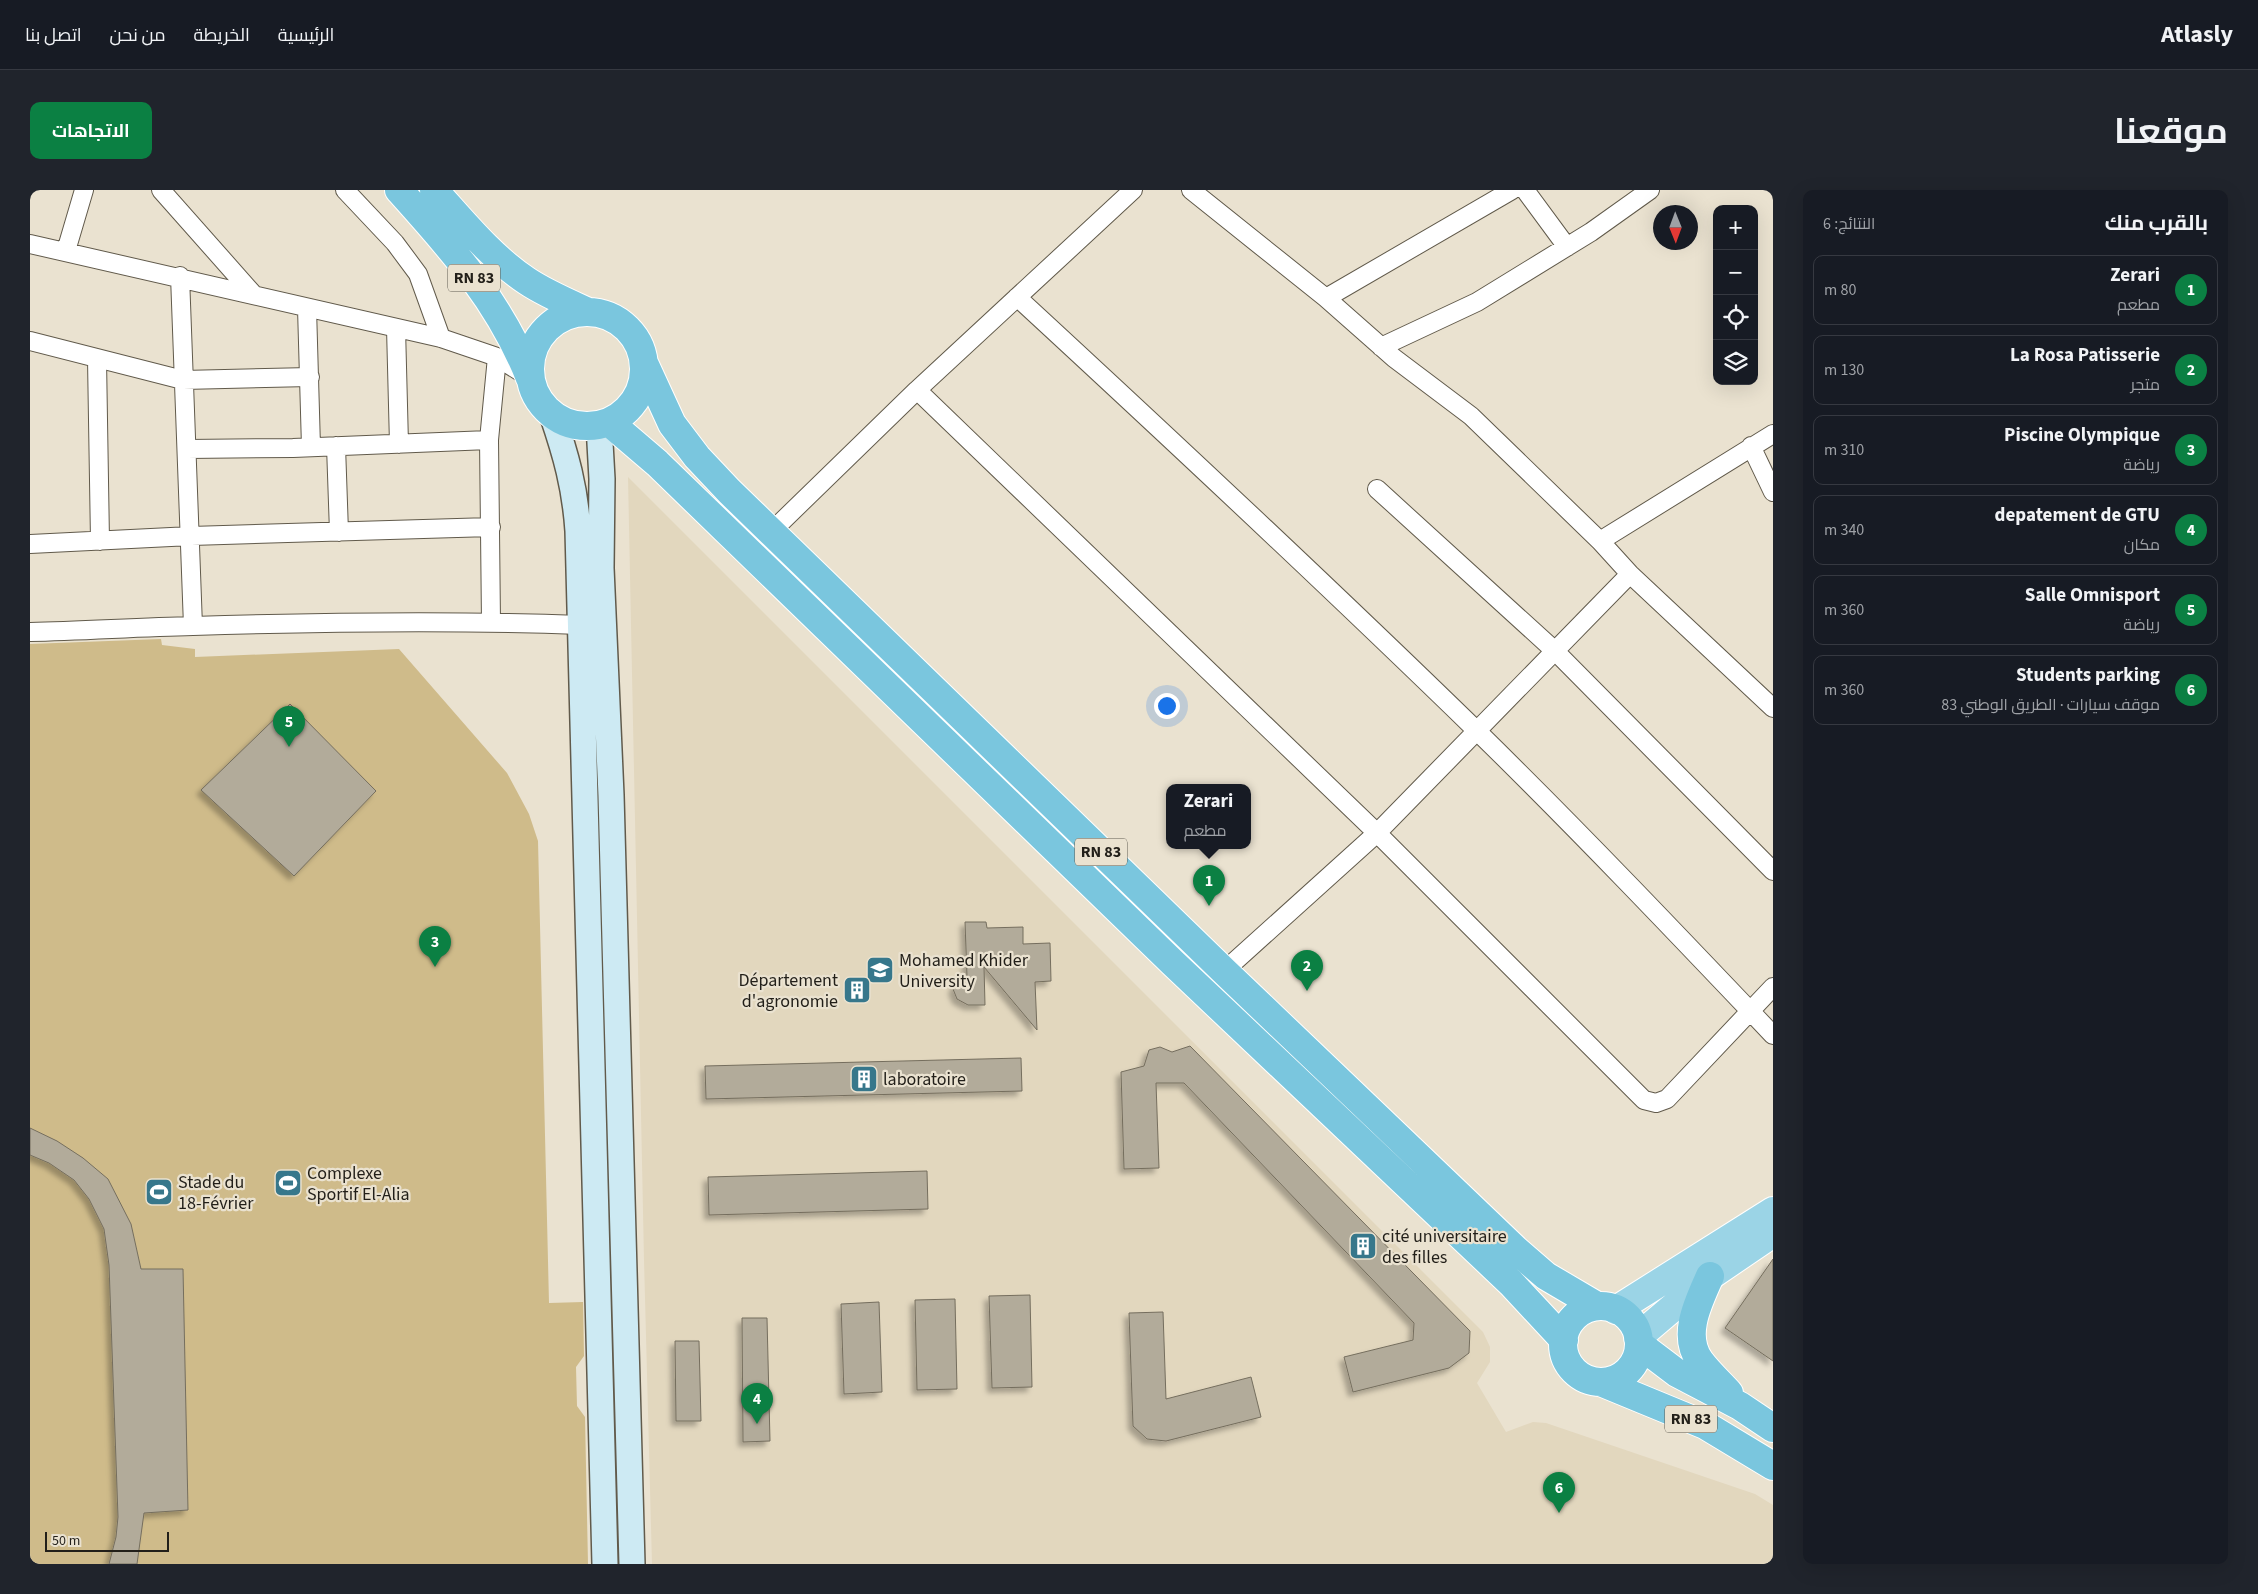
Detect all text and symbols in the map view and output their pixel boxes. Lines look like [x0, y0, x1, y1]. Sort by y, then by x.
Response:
text: Atlasly [2161, 17, 2233, 52]
text: اتصل بنا [25, 23, 82, 48]
text: من نحن [110, 23, 166, 48]
text: الخريطة [194, 23, 250, 48]
text: الرئيسية [278, 23, 334, 48]
button: الاتجاهات [30, 102, 152, 159]
text: موقعنا [2114, 107, 2228, 157]
north arrow [1653, 205, 1698, 250]
map controls [1713, 205, 1758, 385]
button: + [1713, 205, 1758, 250]
text: بالقرب منك [2105, 208, 2208, 238]
text: النتائج: 6 [1823, 213, 1875, 235]
button: − [1713, 250, 1758, 295]
text: Zerari [2110, 262, 2160, 289]
road number: RN 83 [448, 265, 500, 292]
text: 80 m [1824, 279, 1856, 301]
text: 1 [2187, 279, 2195, 301]
text: مطعم [2117, 294, 2160, 316]
button: locate [1713, 295, 1758, 340]
button: layers [1713, 340, 1758, 385]
text: La Rosa Patisserie [2010, 342, 2160, 369]
text: 130 m [1824, 359, 1864, 381]
text: 2 [2187, 359, 2195, 381]
text: متجر [2131, 374, 2160, 396]
text: Piscine Olympique [2004, 422, 2160, 449]
text: 310 m [1824, 439, 1864, 461]
text: 3 [2187, 439, 2195, 461]
text: رياضة [2123, 454, 2160, 476]
text: depatement de GTU [1995, 502, 2160, 529]
text: 340 m [1824, 519, 1864, 541]
text: 4 [2187, 519, 2195, 541]
text: مكان [2124, 534, 2160, 556]
text: Salle Omnisport [2025, 582, 2160, 609]
text: 360 m [1824, 599, 1864, 621]
text: 5 [2187, 599, 2195, 621]
text: رياضة [2123, 614, 2160, 636]
text: Students parking [2016, 662, 2160, 689]
text: 360 m [1824, 679, 1864, 701]
text: 6 [2187, 679, 2195, 701]
your location [1154, 693, 1180, 719]
text: موقف سيارات · الطريق الوطني 83 [1941, 694, 2160, 716]
pin: 5 [273, 706, 305, 747]
popup [1166, 784, 1251, 849]
text: Zerari [1184, 788, 1233, 815]
text: مطعم [1184, 820, 1227, 842]
road number: RN 83 [1075, 839, 1127, 866]
pin: 1 [1193, 865, 1225, 906]
pin: 3 [419, 926, 451, 967]
place label: Mohamed Khider University [899, 948, 1029, 994]
pin: 2 [1291, 950, 1323, 991]
school or university icon: Mohamed Khider University [865, 955, 895, 985]
place label: Département d'agronomie [738, 968, 838, 1014]
building icon: Département d'agronomie [842, 975, 872, 1005]
building icon: laboratoire [849, 1064, 879, 1094]
place label: laboratoire [883, 1067, 966, 1092]
place label: Complexe Sportif El-Alia [307, 1161, 410, 1207]
sports icon: Complexe Sportif El-Alia [273, 1168, 303, 1198]
place label: Stade du 18-Février [178, 1170, 254, 1216]
sports icon: Stade du 18-Février [144, 1177, 174, 1207]
place label: cité universitaire des filles [1382, 1224, 1507, 1270]
building icon: cité universitaire des filles [1348, 1231, 1378, 1261]
pin: 4 [741, 1383, 773, 1424]
road number: RN 83 [1665, 1406, 1717, 1432]
pin: 6 [1543, 1472, 1575, 1513]
scale bar [45, 1529, 169, 1552]
text: 50 m [52, 1531, 80, 1551]

